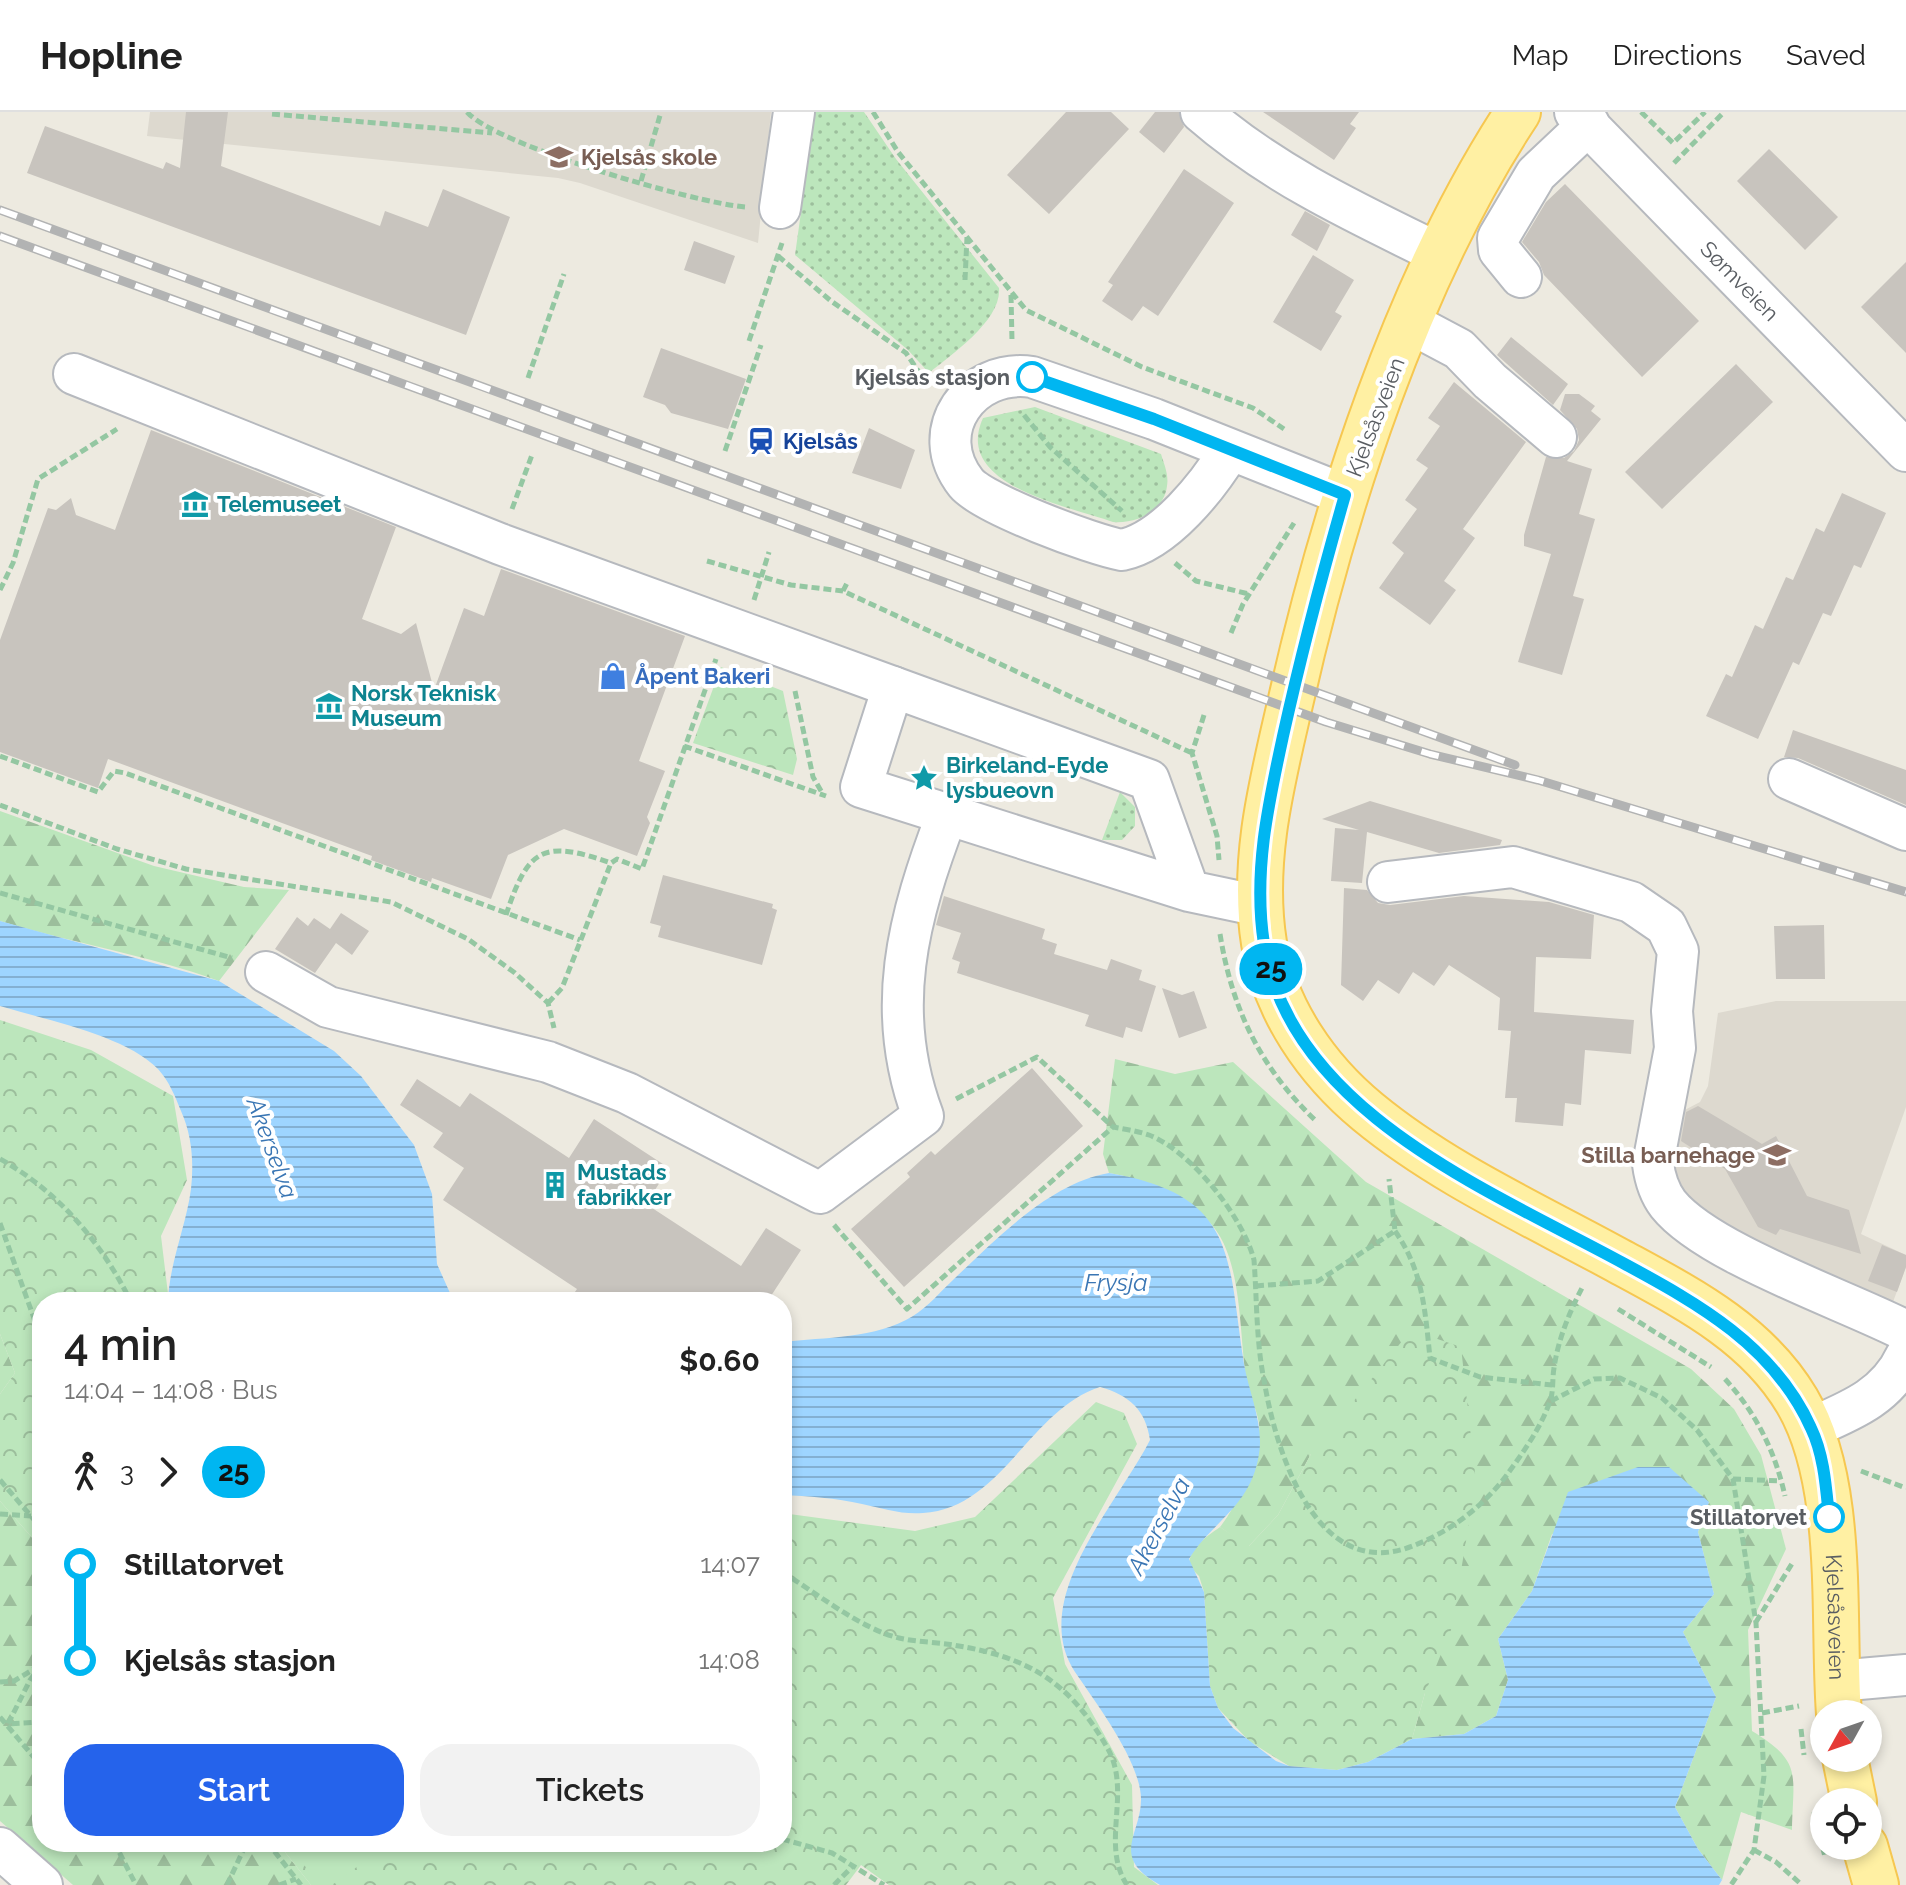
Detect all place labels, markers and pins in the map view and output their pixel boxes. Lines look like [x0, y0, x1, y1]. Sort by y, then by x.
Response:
school or university icon: Kjelsås skole [544, 142, 574, 172]
place label: Kjelsås skole [581, 144, 717, 170]
marker: Kjelsås stasjon [1017, 362, 1047, 392]
place label: Kjelsås stasjon [855, 364, 1010, 390]
station icon: Kjelsås [746, 426, 776, 456]
place label: Kjelsås [783, 428, 858, 454]
museum icon: Telemuseet [180, 489, 210, 519]
place label: Telemuseet [217, 491, 342, 517]
shop icon: Åpent Bakeri [598, 661, 628, 691]
place label: Åpent Bakeri [635, 663, 770, 689]
place label: Norsk Teknisk Museum [351, 680, 497, 731]
museum icon: Norsk Teknisk Museum [314, 691, 344, 721]
place label: Birkeland-Eyde lysbueovn [946, 752, 1108, 803]
place icon: Birkeland-Eyde lysbueovn [909, 763, 939, 793]
school or university icon: Stilla barnehage [1762, 1140, 1792, 1170]
place label: Stilla barnehage [1581, 1142, 1755, 1168]
place label: Mustads fabrikker [577, 1159, 672, 1210]
building icon: Mustads fabrikker [540, 1170, 570, 1200]
marker: Stillatorvet [1814, 1502, 1844, 1532]
place label: Stillatorvet [1690, 1504, 1808, 1530]

